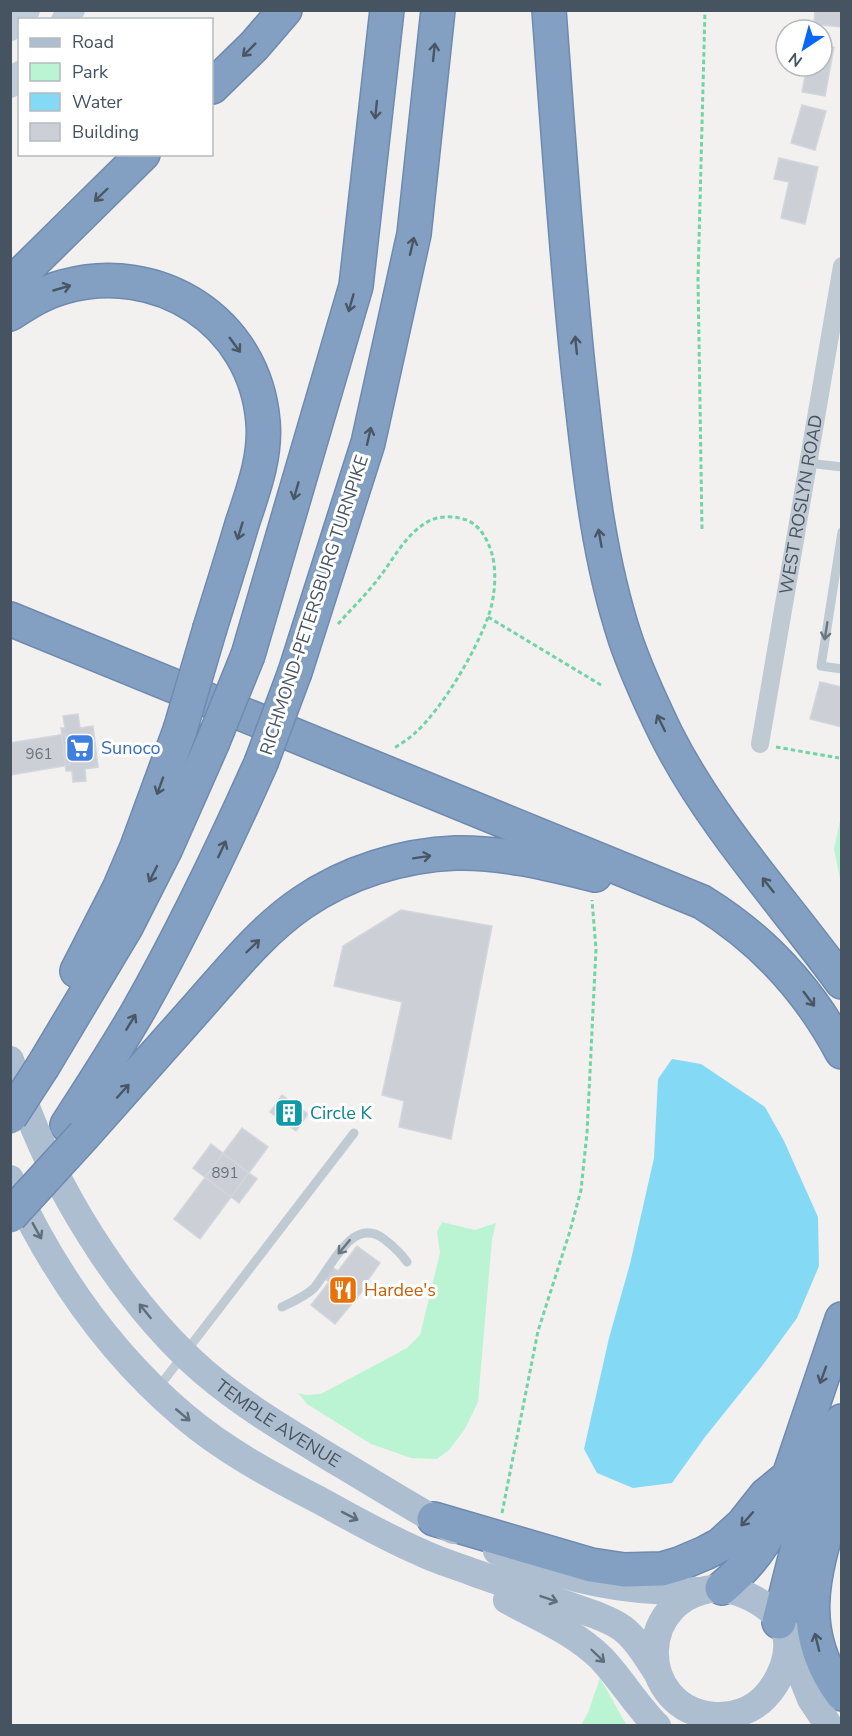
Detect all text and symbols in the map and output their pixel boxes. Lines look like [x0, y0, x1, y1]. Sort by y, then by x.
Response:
legend [18, 18, 213, 156]
north arrow [774, 18, 834, 78]
text: Road [72, 30, 114, 54]
one-way arrow [429, 42, 440, 62]
one-way arrow [242, 43, 257, 58]
text: N [784, 47, 807, 72]
text: Park [72, 60, 109, 84]
text: Water [72, 90, 123, 114]
one-way arrow [370, 100, 381, 120]
text: Building [72, 120, 139, 144]
one-way arrow [94, 188, 109, 203]
one-way arrow [406, 236, 418, 255]
one-way arrow [53, 282, 72, 293]
one-way arrow [345, 294, 356, 313]
one-way arrow [570, 335, 581, 355]
one-way arrow [229, 337, 241, 353]
street label: WEST ROSLYN ROAD [774, 413, 828, 596]
one-way arrow [364, 427, 376, 446]
street label: RICHMOND-PETERSBURG TURNPIKE [254, 452, 374, 758]
one-way arrow [290, 481, 301, 500]
one-way arrow [234, 521, 245, 540]
one-way arrow [594, 529, 605, 549]
one-way arrow [821, 621, 832, 640]
one-way arrow [654, 714, 666, 732]
supermarket icon: Sunoco [64, 732, 96, 764]
place label: Sunoco [101, 736, 161, 760]
house number: 961 [25, 744, 53, 764]
one-way arrow [154, 776, 165, 794]
one-way arrow [216, 841, 228, 859]
one-way arrow [412, 851, 431, 862]
one-way arrow [147, 864, 158, 882]
one-way arrow [761, 878, 774, 894]
one-way arrow [246, 939, 261, 954]
one-way arrow [803, 991, 816, 1007]
one-way arrow [126, 1014, 138, 1031]
one-way arrow [116, 1084, 130, 1099]
building icon: Circle K [273, 1097, 305, 1129]
place label: Circle K [310, 1101, 372, 1125]
house number: 891 [211, 1163, 239, 1183]
one-way arrow [31, 1222, 43, 1239]
one-way arrow [338, 1239, 351, 1255]
restaurant icon: Hardee's [327, 1274, 359, 1306]
place label: Hardee's [364, 1278, 436, 1302]
one-way arrow [138, 1304, 152, 1319]
one-way arrow [816, 1365, 827, 1384]
street label: TEMPLE AVENUE [210, 1374, 345, 1473]
one-way arrow [175, 1409, 191, 1422]
one-way arrow [340, 1511, 358, 1522]
one-way arrow [741, 1511, 754, 1527]
one-way arrow [539, 1594, 558, 1605]
one-way arrow [810, 1632, 822, 1651]
one-way arrow [590, 1648, 605, 1663]

